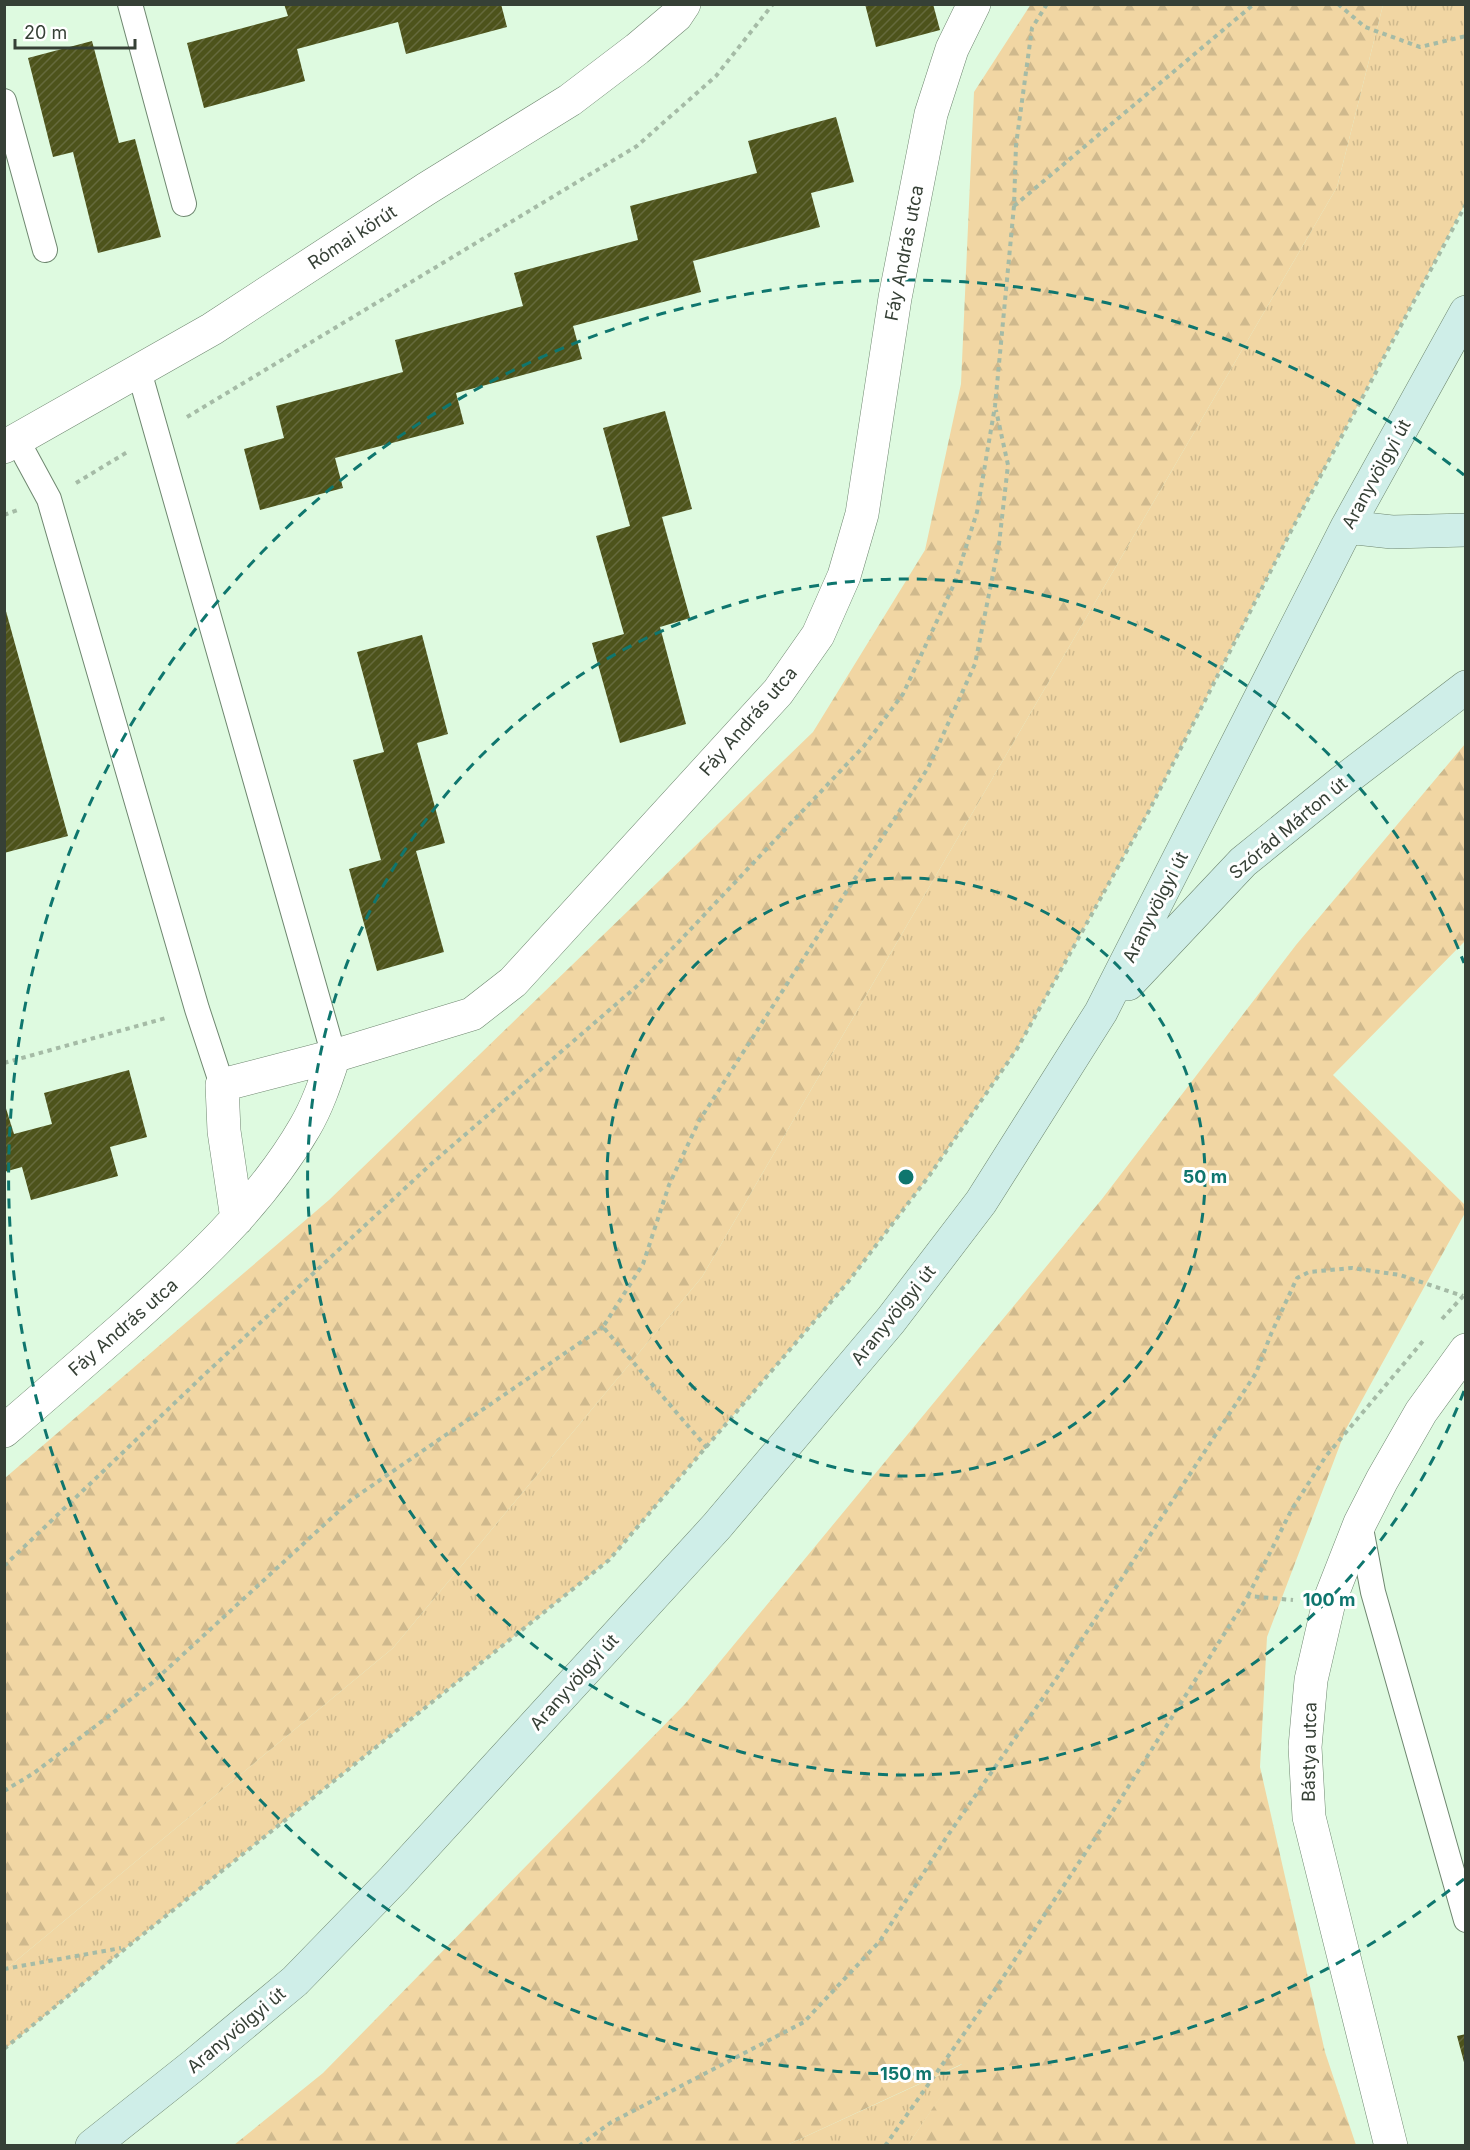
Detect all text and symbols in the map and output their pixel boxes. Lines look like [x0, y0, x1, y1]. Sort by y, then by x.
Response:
scale bar [15, 12, 135, 50]
text: 20 m [24, 22, 67, 43]
street label: Fáy András utca [881, 183, 927, 323]
street label: Római körút [304, 201, 400, 273]
street label: Aranyvölgyi út [1337, 416, 1415, 532]
street label: Fáy András utca [695, 662, 801, 780]
street label: Szórád Márton út [1225, 773, 1351, 883]
street label: Aranyvölgyi út [1118, 848, 1192, 966]
text: 50 m [1183, 1166, 1227, 1187]
centre of rings [896, 1167, 916, 1187]
street label: Aranyvölgyi út [847, 1261, 940, 1369]
street label: Fáy András utca [64, 1274, 182, 1380]
text: 100 m [1303, 1589, 1355, 1610]
street label: Aranyvölgyi út [525, 1630, 623, 1734]
street label: Bástya utca [1298, 1702, 1320, 1802]
street label: Aranyvölgyi út [183, 1983, 289, 2077]
text: 150 m [880, 2063, 932, 2084]

